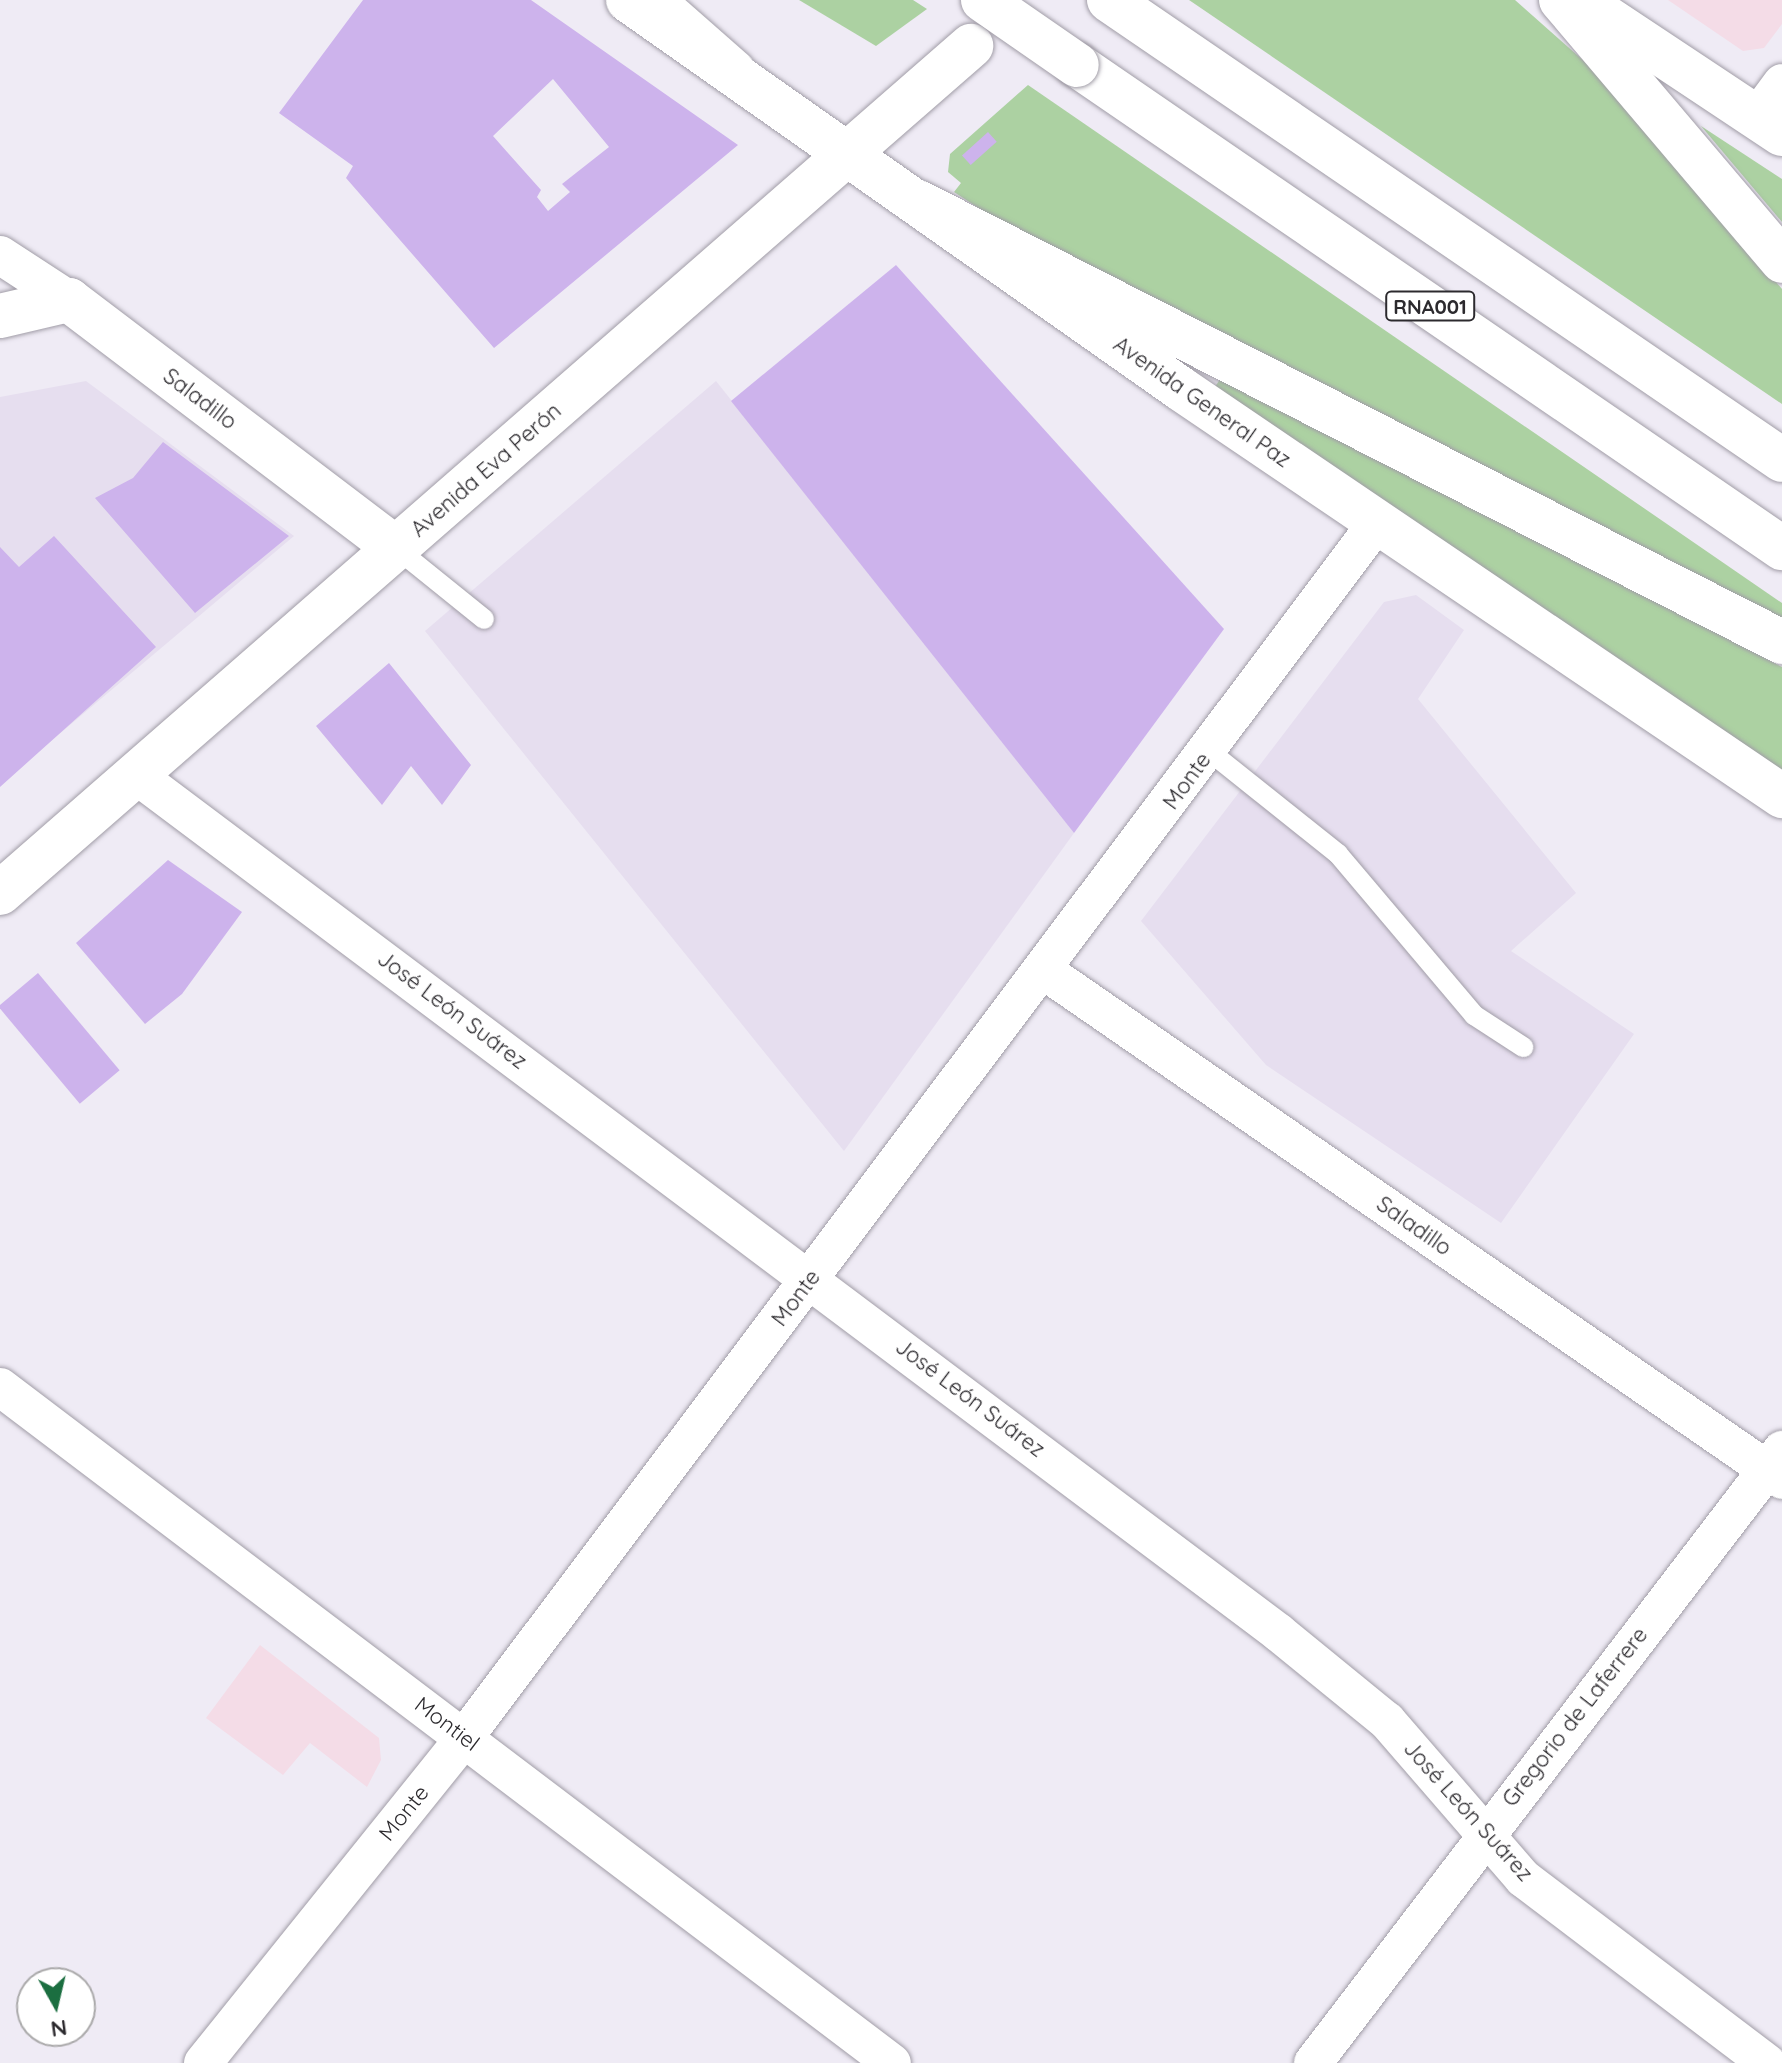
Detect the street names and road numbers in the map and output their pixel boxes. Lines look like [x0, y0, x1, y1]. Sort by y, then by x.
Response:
road number: RNA001 [1384, 290, 1476, 322]
street label: Avenida General Paz [1108, 331, 1296, 473]
street label: Saladillo [158, 363, 242, 435]
street label: Avenida Eva Perón [405, 398, 567, 542]
street label: Monte [1158, 747, 1216, 815]
street label: José León Suárez [372, 945, 532, 1075]
street label: Saladillo [1371, 1191, 1457, 1261]
street label: Monte [766, 1265, 826, 1331]
street label: José León Suárez [890, 1333, 1050, 1463]
street label: Gregorio de Laferrere [1497, 1622, 1653, 1812]
street label: Montiel [410, 1691, 484, 1757]
street label: José León Suárez [1398, 1735, 1538, 1887]
street label: Monte [374, 1780, 434, 1846]

